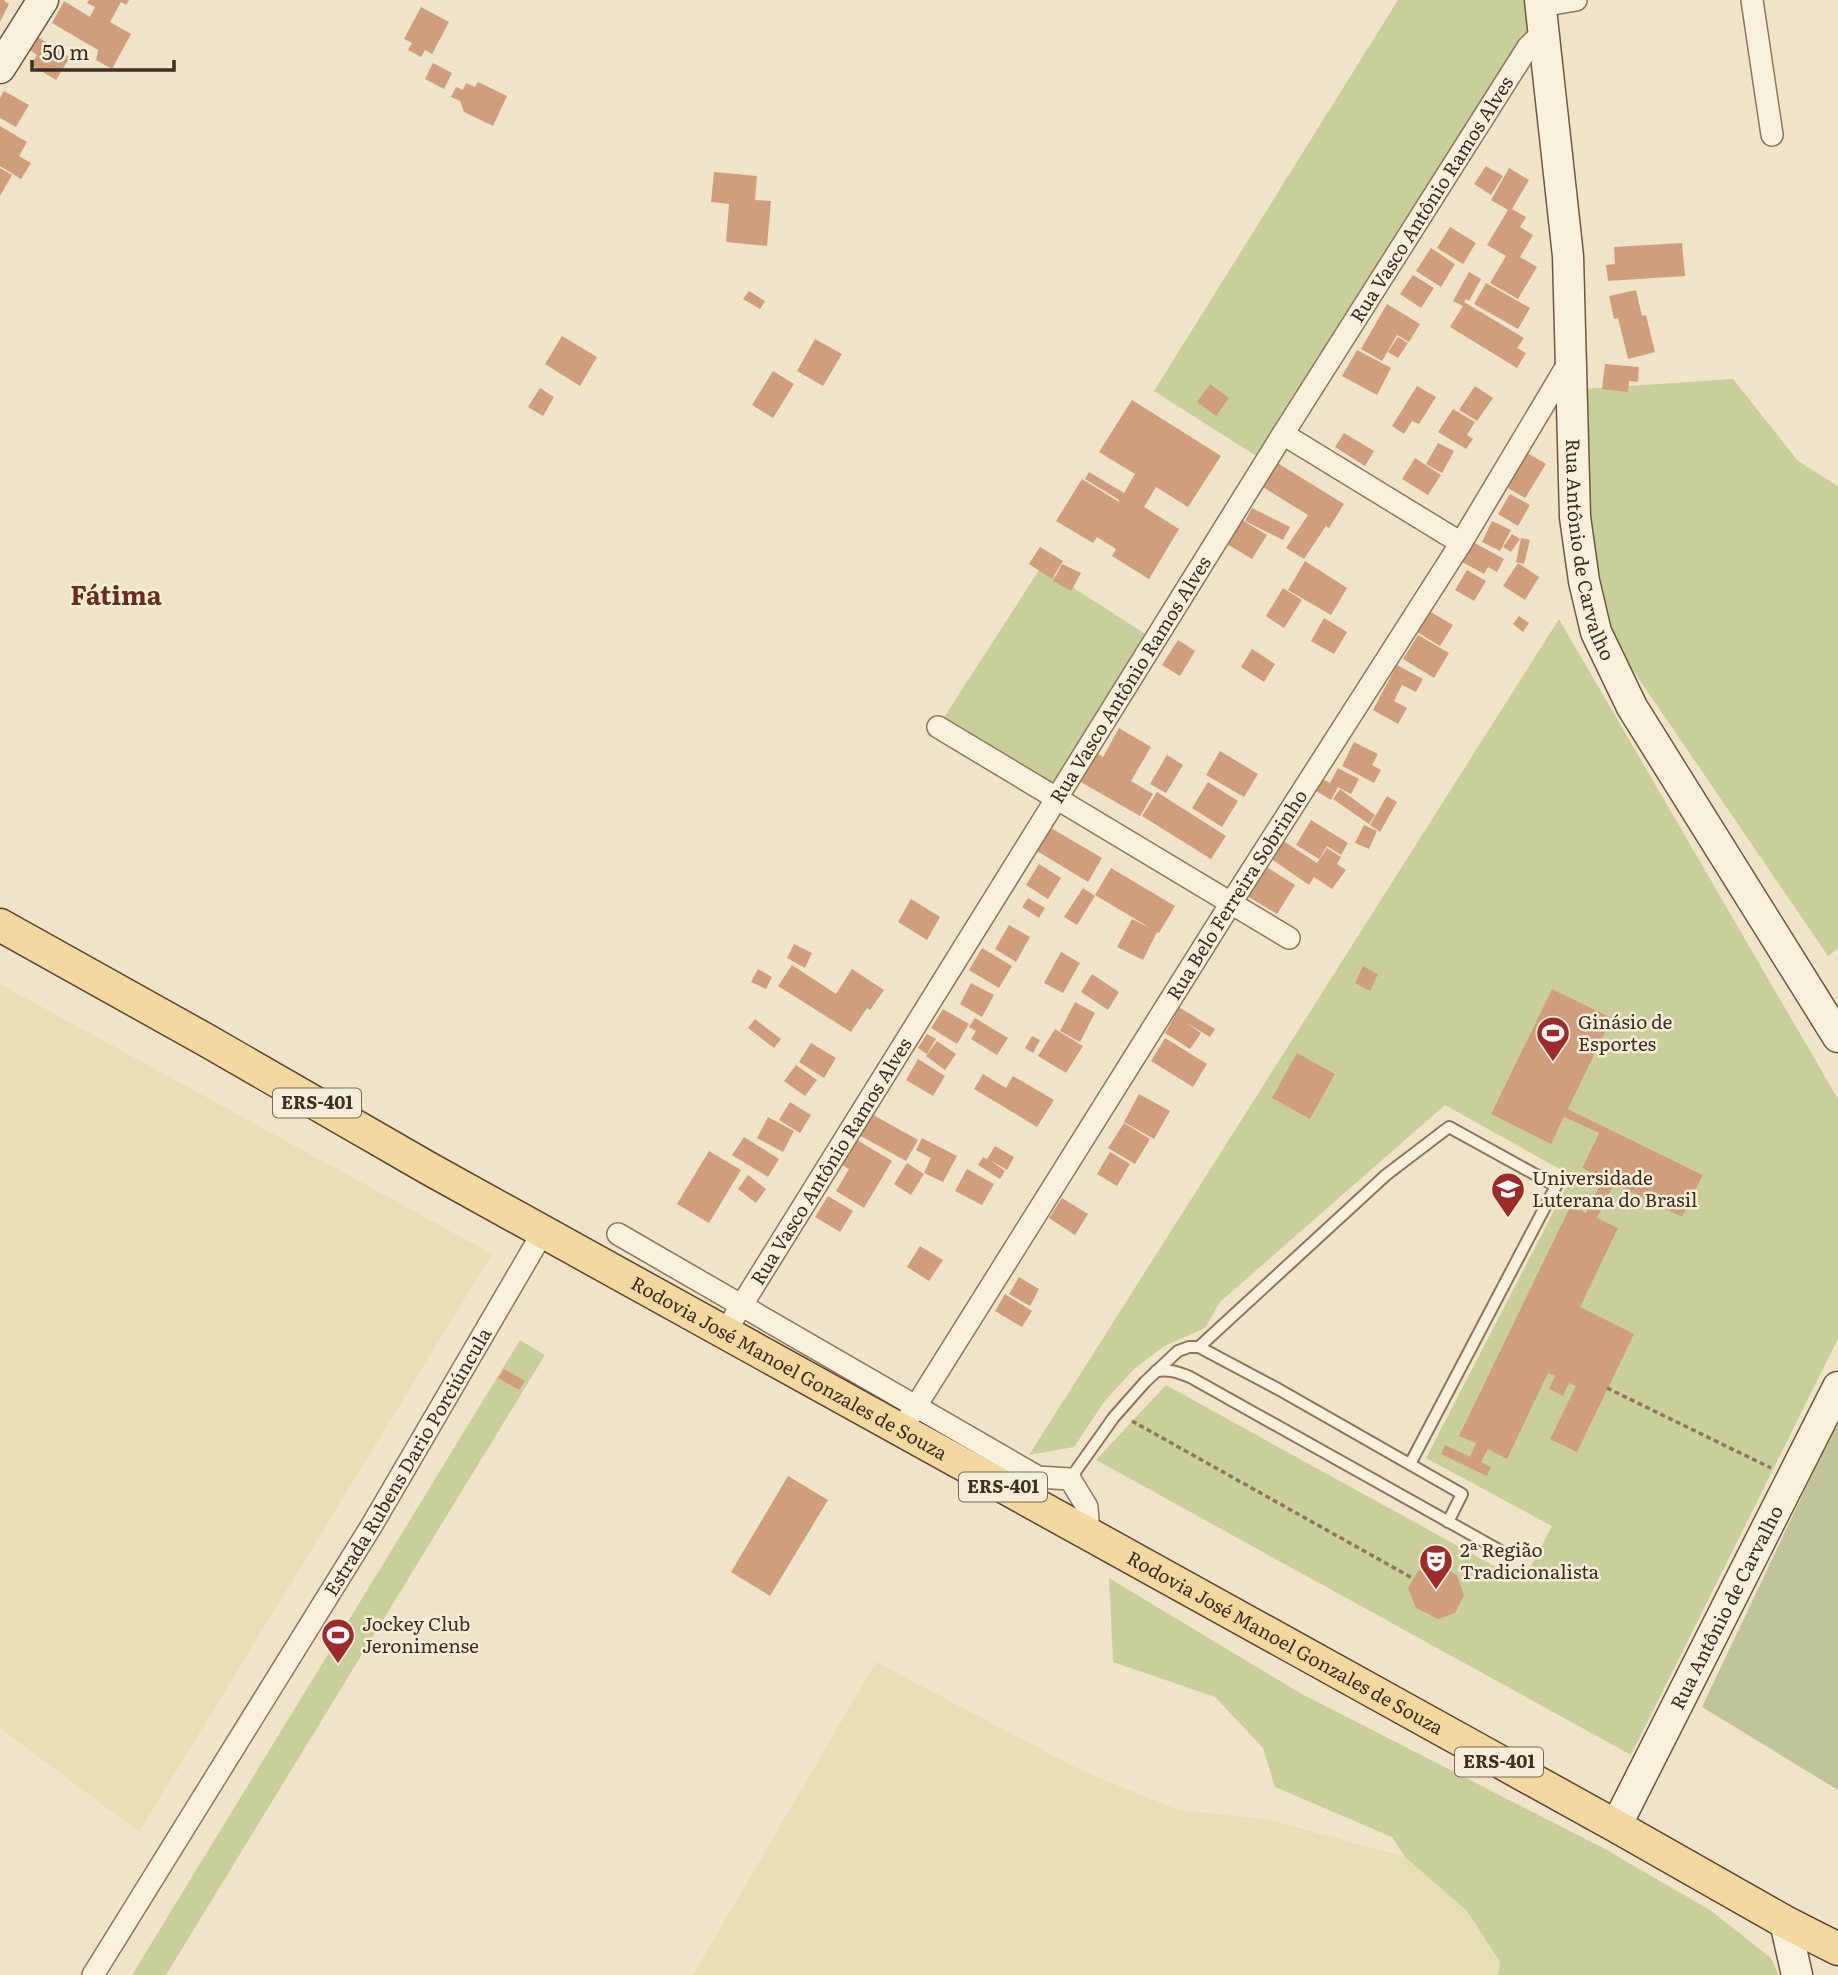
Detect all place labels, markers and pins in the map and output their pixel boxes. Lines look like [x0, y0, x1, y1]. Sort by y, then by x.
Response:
place label: Ginásio de Esportes [1578, 1007, 1673, 1057]
sports icon: Ginásio de Esportes [1534, 1014, 1572, 1063]
place label: Universidade Luterana do Brasil [1532, 1163, 1697, 1213]
school or university icon: Universidade Luterana do Brasil [1489, 1170, 1527, 1219]
place label: 2ª Região Tradicionalista [1460, 1535, 1600, 1585]
theatre icon: 2ª Região Tradicionalista [1417, 1542, 1455, 1591]
place label: Jockey Club Jeronimense [362, 1609, 479, 1659]
sports icon: Jockey Club Jeronimense [319, 1616, 357, 1665]

